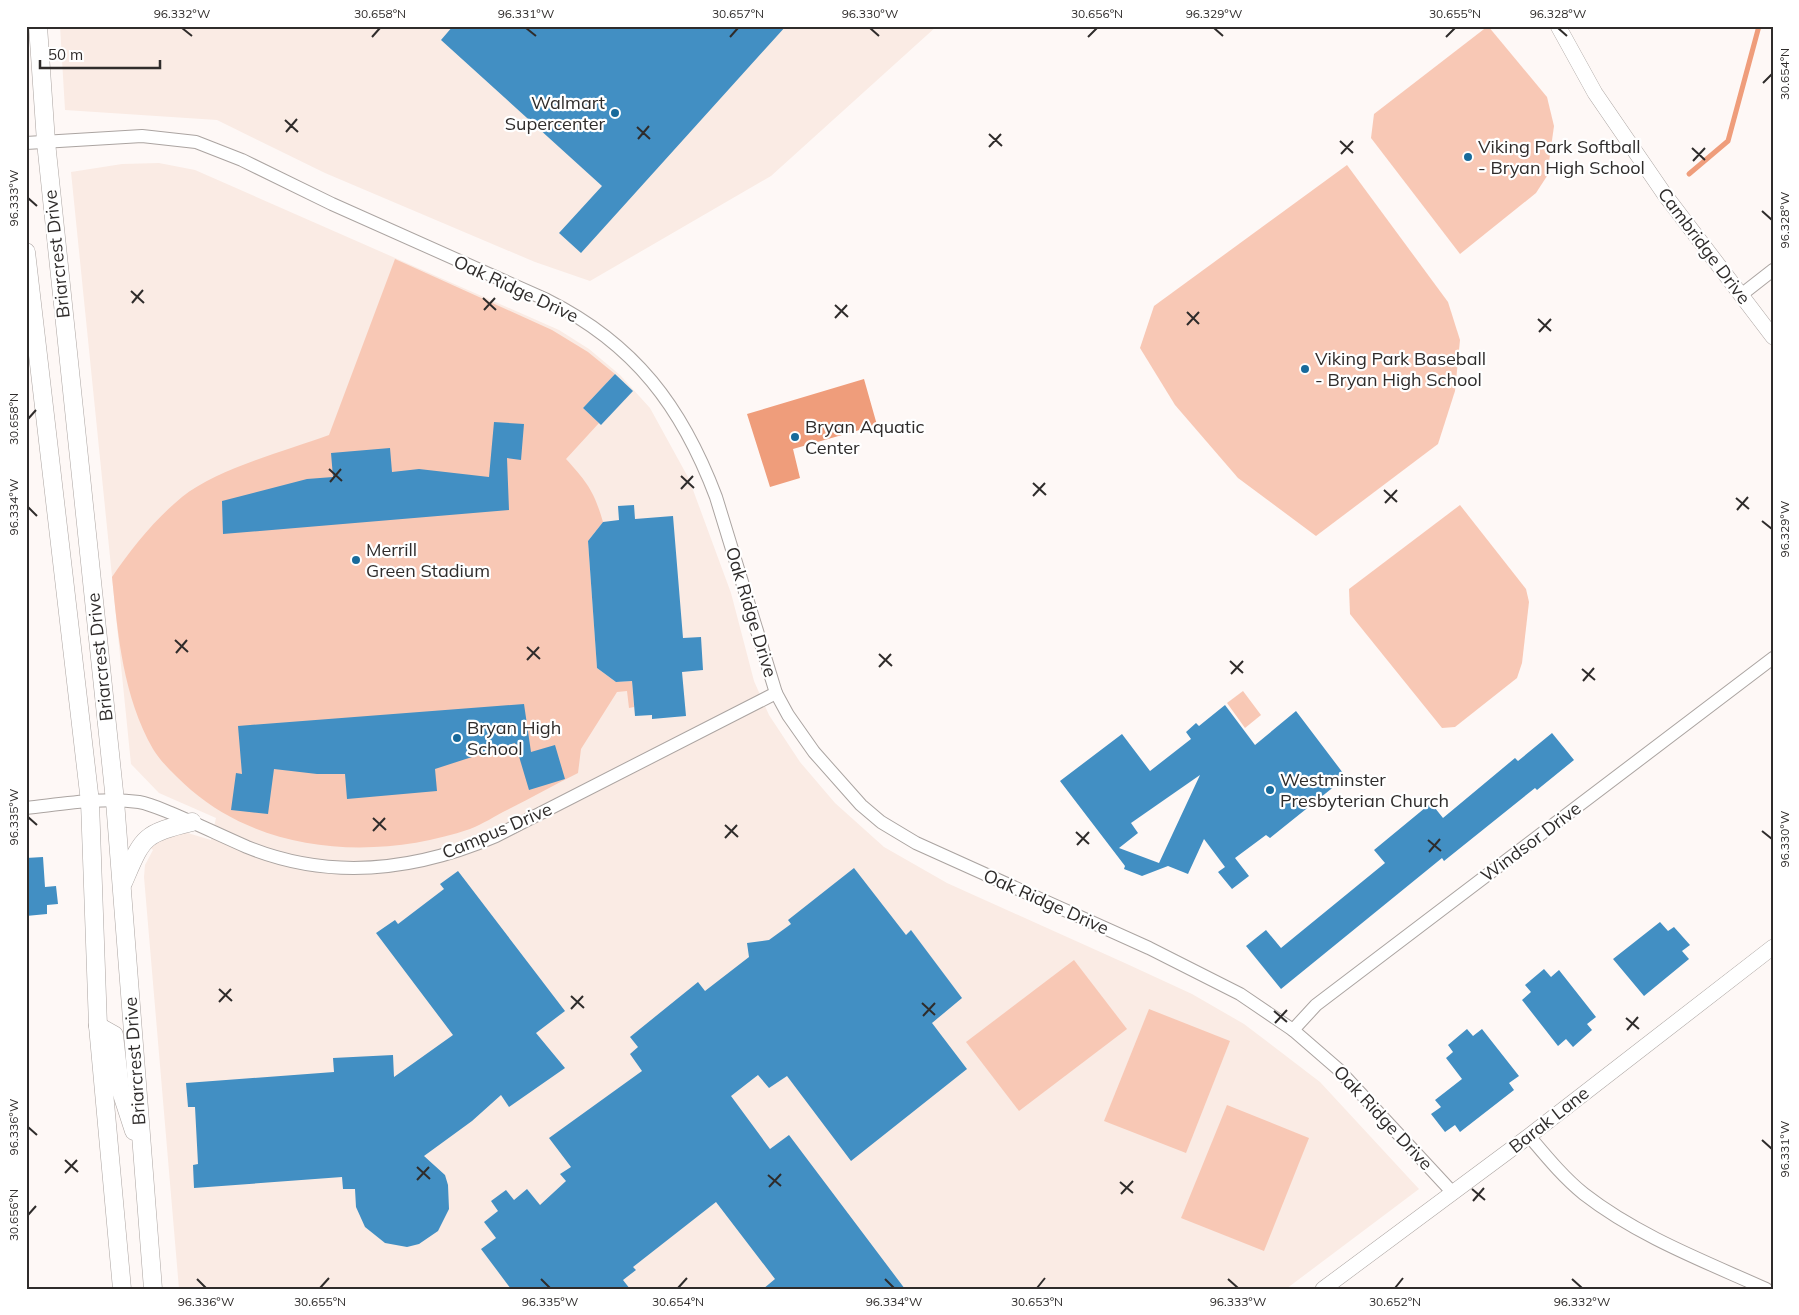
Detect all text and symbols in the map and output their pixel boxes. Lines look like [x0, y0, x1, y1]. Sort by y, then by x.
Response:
text: 96.332°W [154, 6, 210, 21]
text: 30.658°N [354, 6, 406, 21]
text: 96.331°W [498, 6, 554, 21]
text: 30.657°N [712, 6, 764, 21]
text: 96.330°W [842, 6, 898, 21]
text: 30.656°N [1071, 6, 1123, 21]
text: 96.329°W [1186, 6, 1242, 21]
text: 30.655°N [1429, 6, 1481, 21]
text: 96.328°W [1530, 6, 1586, 21]
scale bar [40, 38, 160, 70]
text: 50 m [48, 45, 83, 64]
text: 30.654°N [1777, 48, 1792, 100]
place label: Walmart Supercenter [505, 91, 605, 135]
marker: Walmart Supercenter [609, 107, 621, 119]
place label: Viking Park Softball - Bryan High School [1478, 135, 1645, 179]
marker: Viking Park Softball - Bryan High School [1462, 151, 1474, 163]
text: 96.333°W [6, 170, 21, 226]
street label: Cambridge Drive [1653, 183, 1756, 308]
street label: Briarcrest Drive [38, 189, 75, 319]
text: 96.328°W [1777, 192, 1792, 248]
street label: Oak Ridge Drive [450, 250, 582, 328]
place label: Viking Park Baseball - Bryan High School [1315, 347, 1486, 391]
marker: Viking Park Baseball - Bryan High School [1299, 363, 1311, 375]
text: 30.658°N [6, 393, 21, 445]
place label: Bryan Aquatic Center [805, 415, 924, 459]
marker: Bryan Aquatic Center [789, 431, 801, 443]
text: 96.334°W [6, 479, 21, 535]
text: 96.329°W [1777, 501, 1792, 557]
place label: Merrill Green Stadium [366, 538, 490, 582]
street label: Oak Ridge Drive [721, 544, 782, 680]
marker: Merrill Green Stadium [350, 554, 362, 566]
street label: Briarcrest Drive [81, 592, 118, 722]
place label: Bryan High School [467, 716, 561, 760]
marker: Bryan High School [451, 732, 463, 744]
place label: Westminster Presbyterian Church [1280, 768, 1449, 812]
marker: Westminster Presbyterian Church [1264, 784, 1276, 796]
text: 96.335°W [6, 789, 21, 845]
street label: Windsor Drive [1476, 796, 1585, 887]
street label: Campus Drive [438, 797, 555, 864]
text: 96.330°W [1777, 811, 1792, 867]
street label: Oak Ridge Drive [980, 864, 1113, 940]
street label: Briarcrest Drive [119, 996, 150, 1126]
street label: Oak Ridge Drive [1329, 1060, 1438, 1175]
street label: Barak Lane [1504, 1081, 1593, 1158]
text: 96.336°W [6, 1099, 21, 1155]
text: 96.331°W [1777, 1121, 1792, 1177]
text: 30.656°N [6, 1189, 21, 1241]
text: 96.336°W [178, 1294, 234, 1309]
text: 30.655°N [294, 1294, 346, 1309]
text: 96.335°W [522, 1294, 578, 1309]
text: 30.654°N [652, 1294, 704, 1309]
text: 96.334°W [866, 1294, 922, 1309]
text: 30.653°N [1011, 1294, 1063, 1309]
text: 96.333°W [1210, 1294, 1266, 1309]
text: 30.652°N [1369, 1294, 1421, 1309]
text: 96.332°W [1554, 1294, 1610, 1309]

